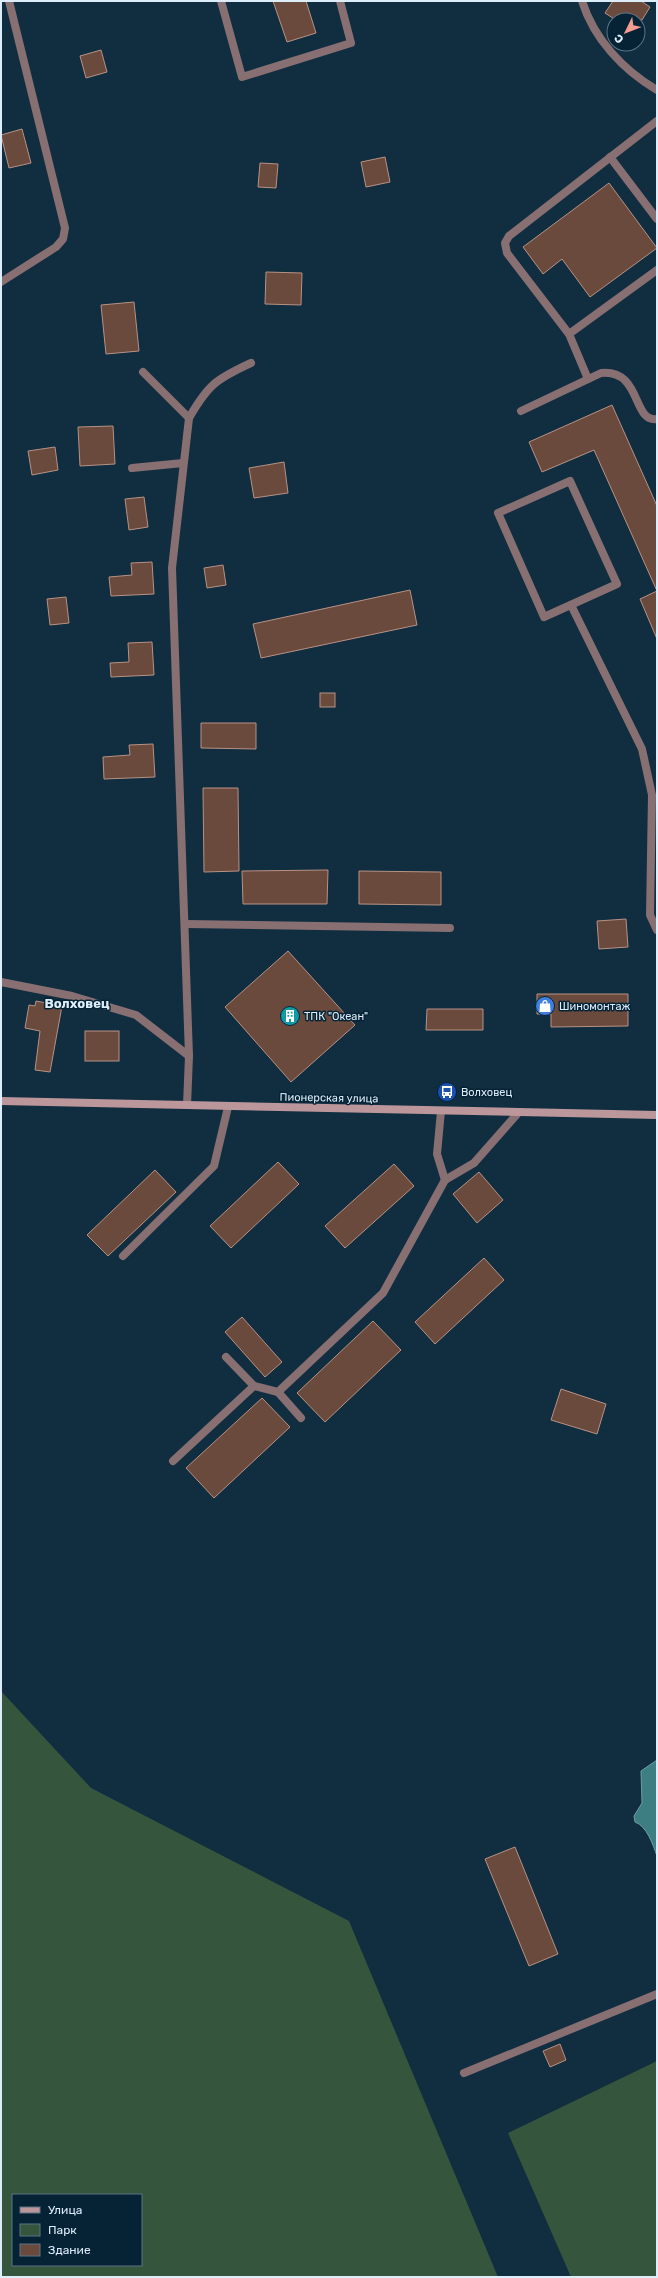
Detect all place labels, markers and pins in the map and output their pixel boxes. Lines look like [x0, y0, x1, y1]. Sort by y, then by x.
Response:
shop icon: Шиномонтаж [534, 995, 556, 1017]
place label: Шиномонтаж [559, 1000, 630, 1013]
building icon: ТПК "Океан" [279, 1005, 301, 1027]
place label: ТПК "Океан" [304, 1010, 368, 1023]
bus stop icon: Волховец [436, 1081, 458, 1103]
place label: Волховец [461, 1086, 513, 1099]

